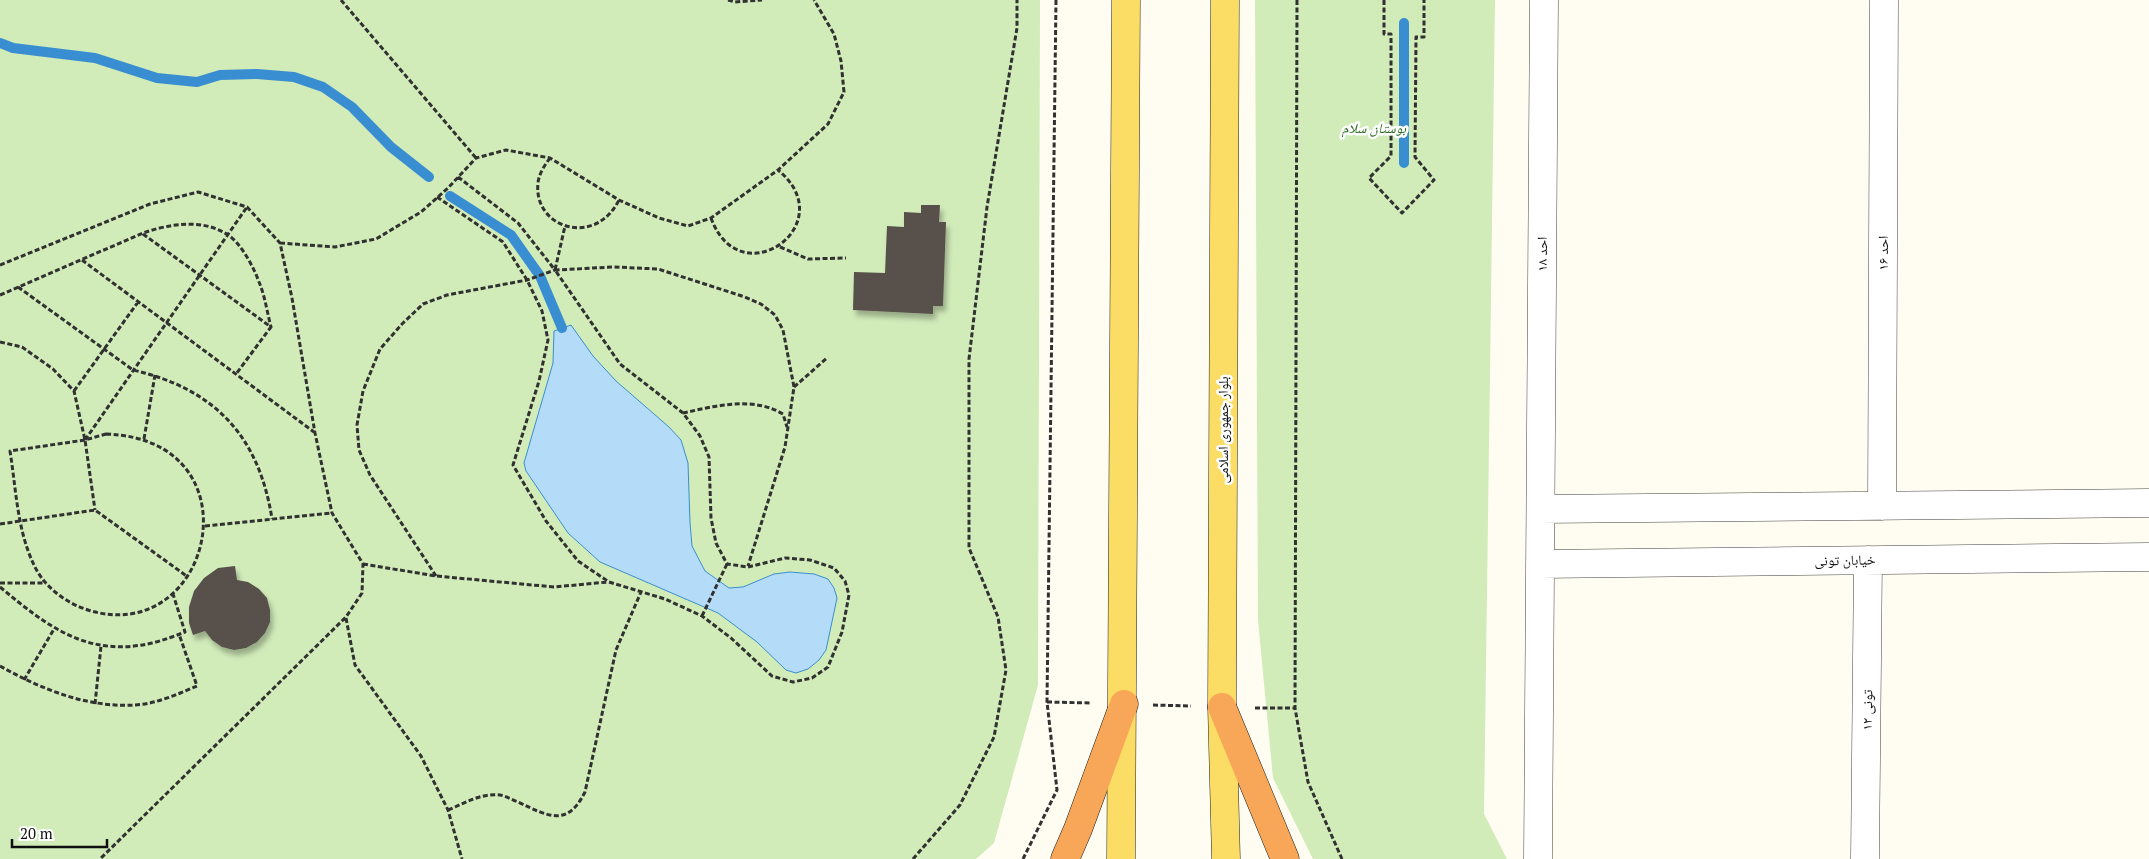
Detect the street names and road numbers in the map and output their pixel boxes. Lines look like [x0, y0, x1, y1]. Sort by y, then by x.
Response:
street label: احد ۱۶ [1873, 236, 1892, 270]
street label: احد ۱۸ [1532, 237, 1551, 271]
street label: بلوار جمهوری اسلامی [1213, 376, 1232, 484]
street label: خیابان تونی [1814, 549, 1876, 570]
street label: تونی ۱۲ [1857, 689, 1876, 731]

